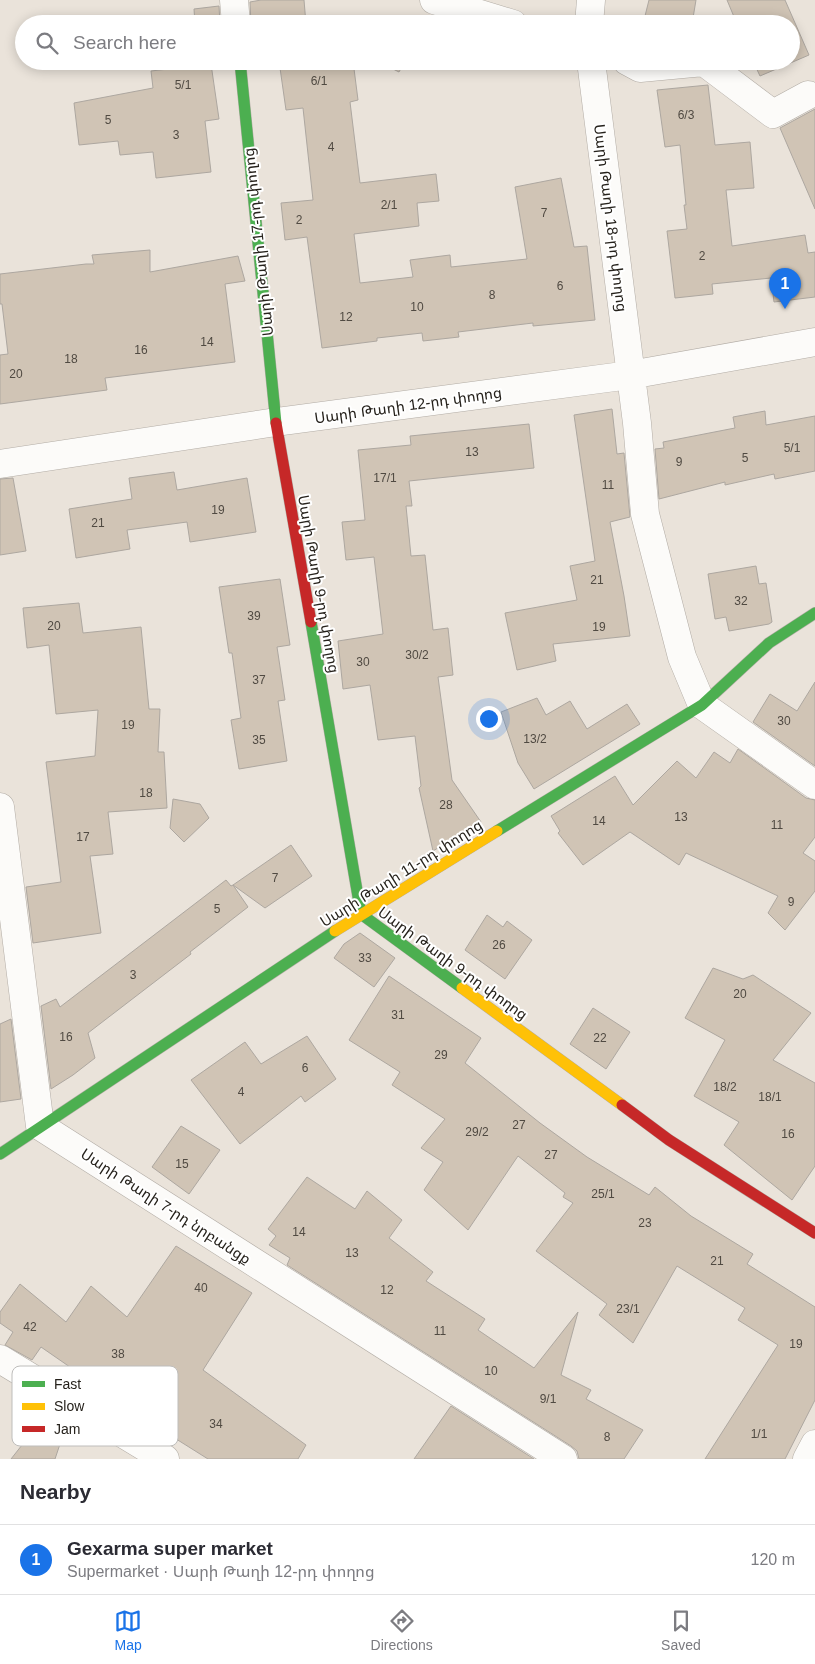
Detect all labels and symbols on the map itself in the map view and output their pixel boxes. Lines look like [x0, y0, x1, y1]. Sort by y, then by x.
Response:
house number: 6/1 [311, 74, 328, 88]
house number: 5/1 [175, 78, 192, 92]
house number: 6/3 [678, 108, 695, 122]
house number: 5 [105, 113, 112, 127]
street label: Սարի Թաղի 18-րդ փողոց [590, 123, 631, 313]
house number: 3 [173, 128, 180, 142]
house number: 4 [328, 140, 335, 154]
street label: Սարի Թաղի 17-րդ փողոց [240, 147, 277, 337]
house number: 2/1 [381, 198, 398, 212]
house number: 7 [541, 206, 548, 220]
house number: 2 [296, 213, 303, 227]
house number: 2 [699, 249, 706, 263]
pin: 1 [769, 268, 801, 309]
house number: 6 [557, 279, 564, 293]
house number: 8 [489, 288, 496, 302]
house number: 10 [410, 300, 424, 314]
house number: 12 [339, 310, 353, 324]
house number: 14 [200, 335, 214, 349]
house number: 16 [134, 343, 148, 357]
house number: 18 [64, 352, 78, 366]
house number: 20 [9, 367, 23, 381]
street label: Սարի Թաղի 12-րդ փողոց [313, 383, 503, 428]
house number: 5/1 [784, 441, 801, 455]
house number: 13 [465, 445, 479, 459]
house number: 5 [742, 451, 749, 465]
house number: 9 [676, 455, 683, 469]
house number: 17/1 [373, 471, 397, 485]
house number: 11 [602, 478, 615, 492]
street label: Սարի Թաղի 9-րդ փողոց [294, 494, 343, 675]
house number: 19 [211, 503, 225, 517]
house number: 21 [91, 516, 105, 530]
house number: 21 [590, 573, 604, 587]
house number: 32 [734, 594, 748, 608]
house number: 39 [247, 609, 261, 623]
house number: 20 [47, 619, 61, 633]
house number: 19 [592, 620, 606, 634]
house number: 30/2 [405, 648, 429, 662]
house number: 30 [356, 655, 370, 669]
house number: 37 [252, 673, 266, 687]
your location [476, 706, 502, 732]
house number: 30 [777, 714, 791, 728]
house number: 19 [121, 718, 135, 732]
house number: 13/2 [523, 732, 547, 746]
house number: 35 [252, 733, 266, 747]
house number: 18 [139, 786, 153, 800]
house number: 28 [439, 798, 453, 812]
house number: 13 [674, 810, 688, 824]
house number: 14 [592, 814, 606, 828]
street label: Սարի Թաղի 11-րդ փողոց [317, 816, 486, 931]
house number: 11 [771, 818, 784, 832]
house number: 17 [76, 830, 90, 844]
house number: 7 [272, 871, 279, 885]
house number: 9 [788, 895, 795, 909]
house number: 5 [214, 902, 221, 916]
street label: Սարի Թաղի 9-րդ փողոց [374, 903, 531, 1024]
house number: 26 [492, 938, 506, 952]
house number: 33 [358, 951, 372, 965]
house number: 3 [130, 968, 137, 982]
house number: 20 [733, 987, 747, 1001]
house number: 31 [391, 1008, 405, 1022]
house number: 16 [59, 1030, 73, 1044]
house number: 22 [593, 1031, 607, 1045]
house number: 29 [434, 1048, 448, 1062]
house number: 6 [302, 1061, 309, 1075]
house number: 18/2 [713, 1080, 737, 1094]
house number: 4 [238, 1085, 245, 1099]
house number: 18/1 [758, 1090, 782, 1104]
house number: 27 [512, 1118, 526, 1132]
house number: 29/2 [465, 1125, 489, 1139]
house number: 16 [781, 1127, 795, 1141]
street label: Սարի Թաղի 7-րդ նրբանցք [77, 1145, 254, 1268]
house number: 27 [544, 1148, 558, 1162]
house number: 15 [175, 1157, 189, 1171]
house number: 25/1 [591, 1187, 615, 1201]
house number: 23 [638, 1216, 652, 1230]
house number: 14 [292, 1225, 306, 1239]
house number: 13 [345, 1246, 359, 1260]
house number: 21 [710, 1254, 724, 1268]
house number: 40 [194, 1281, 208, 1295]
house number: 12 [380, 1283, 394, 1297]
house number: 23/1 [616, 1302, 640, 1316]
house number: 42 [23, 1320, 37, 1334]
house number: 11 [434, 1324, 447, 1338]
house number: 19 [789, 1337, 803, 1351]
house number: 38 [111, 1347, 125, 1361]
house number: 10 [484, 1364, 498, 1378]
legend [12, 1366, 178, 1446]
text: Fast [54, 1376, 81, 1392]
house number: 9/1 [540, 1392, 557, 1406]
text: Slow [54, 1398, 85, 1414]
house number: 34 [209, 1417, 223, 1431]
text: Jam [54, 1421, 80, 1437]
house number: 1/1 [751, 1427, 768, 1441]
house number: 8 [604, 1430, 611, 1444]

